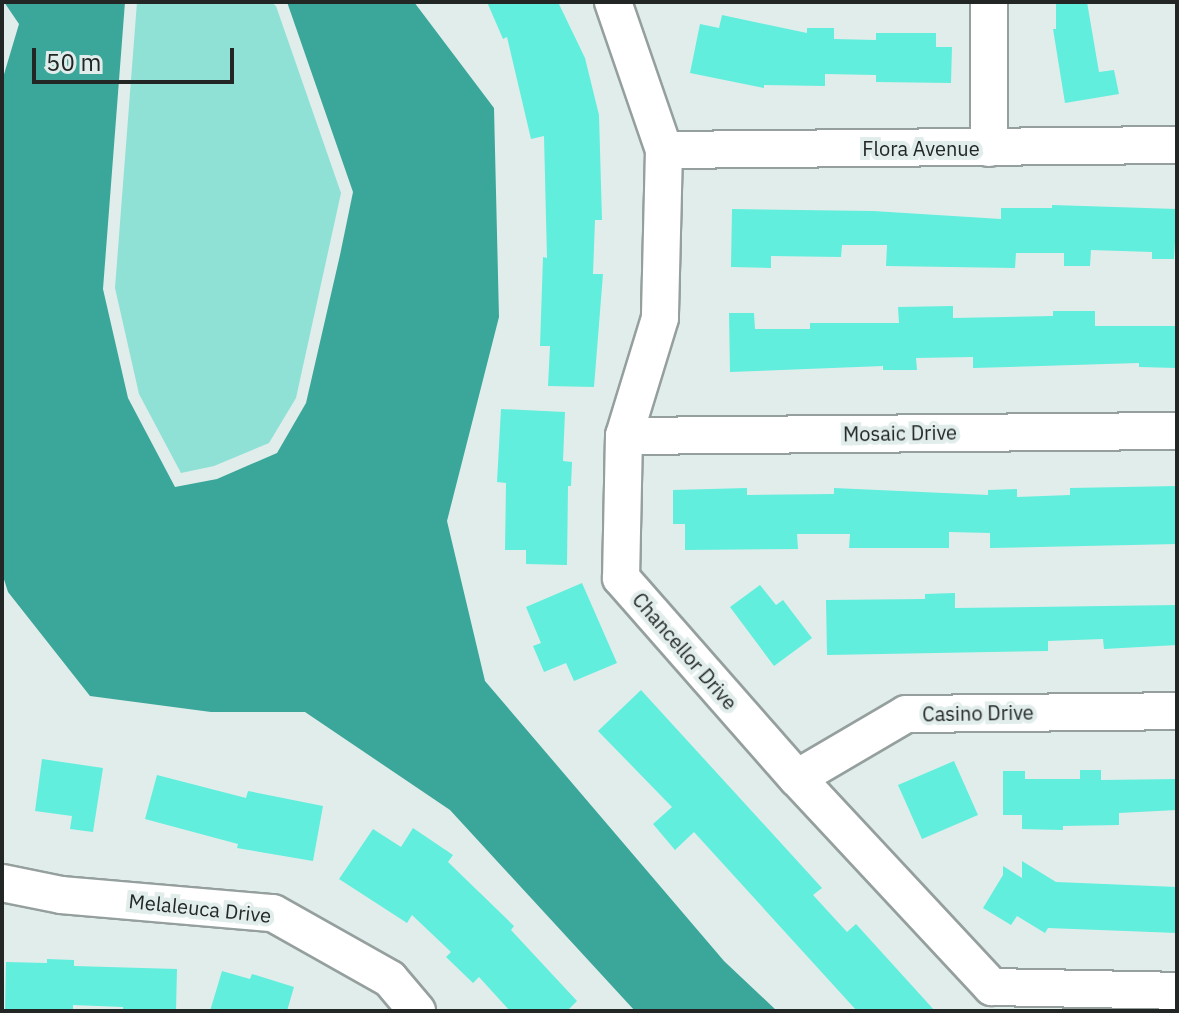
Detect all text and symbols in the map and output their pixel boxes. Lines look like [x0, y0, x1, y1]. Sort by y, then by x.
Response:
scale bar [36, 32, 238, 82]
text: 50 m [46, 46, 101, 78]
street label: Flora Avenue [862, 136, 980, 160]
street label: Mosaic Drive [843, 420, 957, 446]
street label: Chancellor Drive [628, 588, 742, 714]
street label: Casino Drive [922, 700, 1034, 726]
street label: Melaleuca Drive [128, 889, 272, 927]

